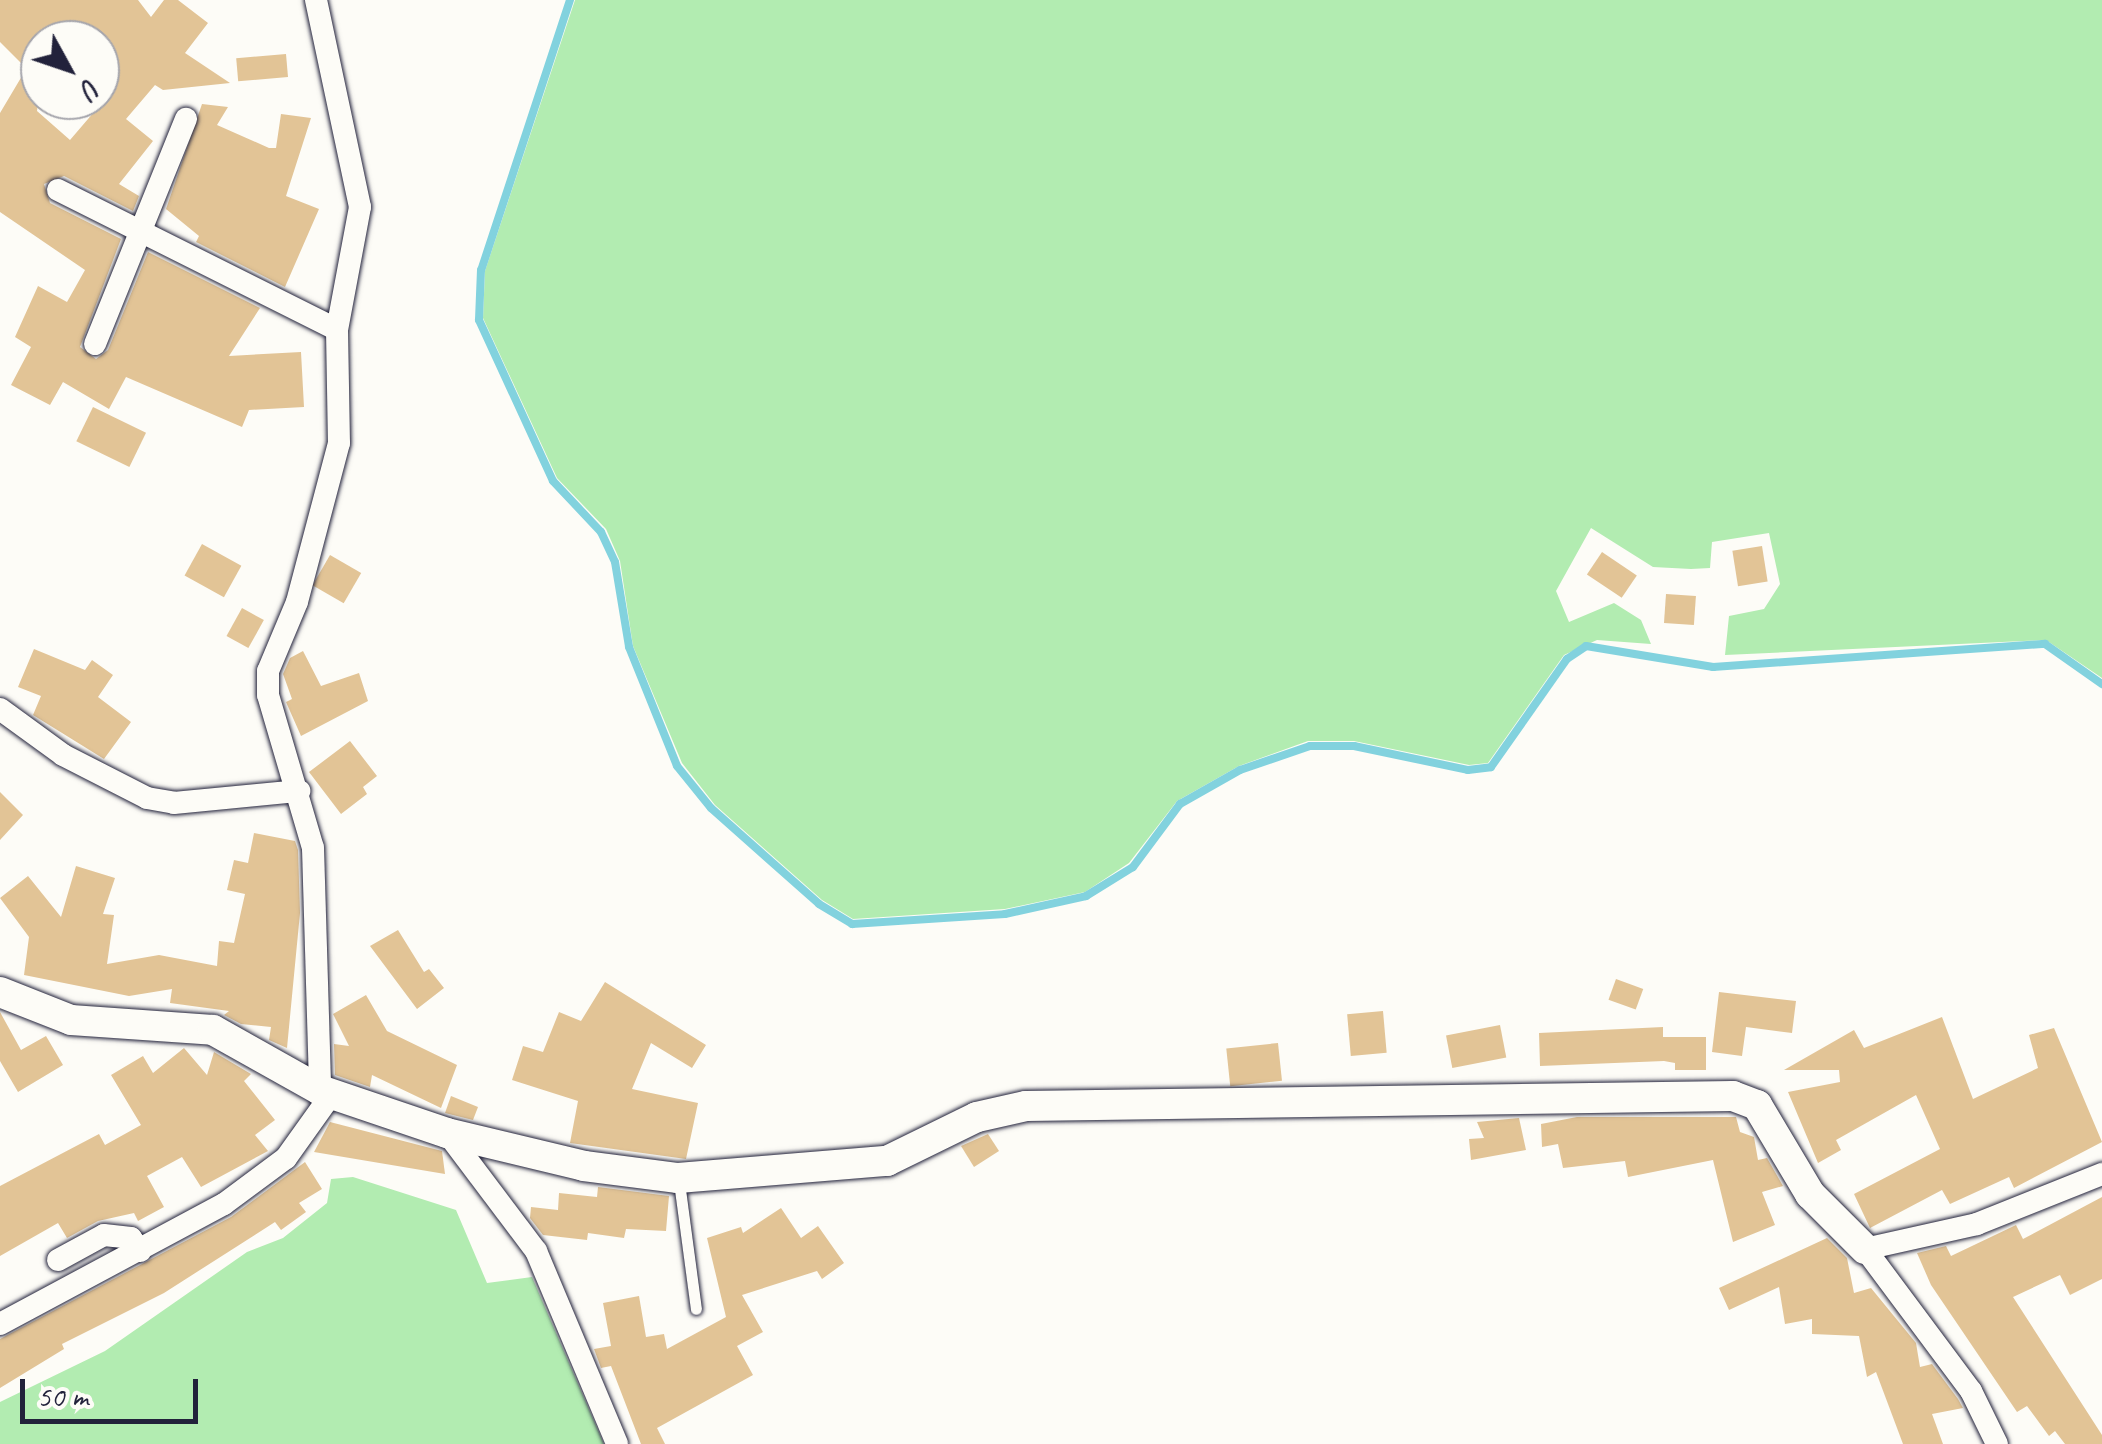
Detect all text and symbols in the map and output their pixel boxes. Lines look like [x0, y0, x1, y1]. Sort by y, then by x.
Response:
north arrow [20, 20, 120, 120]
text: U [74, 72, 110, 105]
scale bar [25, 1359, 202, 1421]
text: 50 m [37, 1377, 88, 1415]

